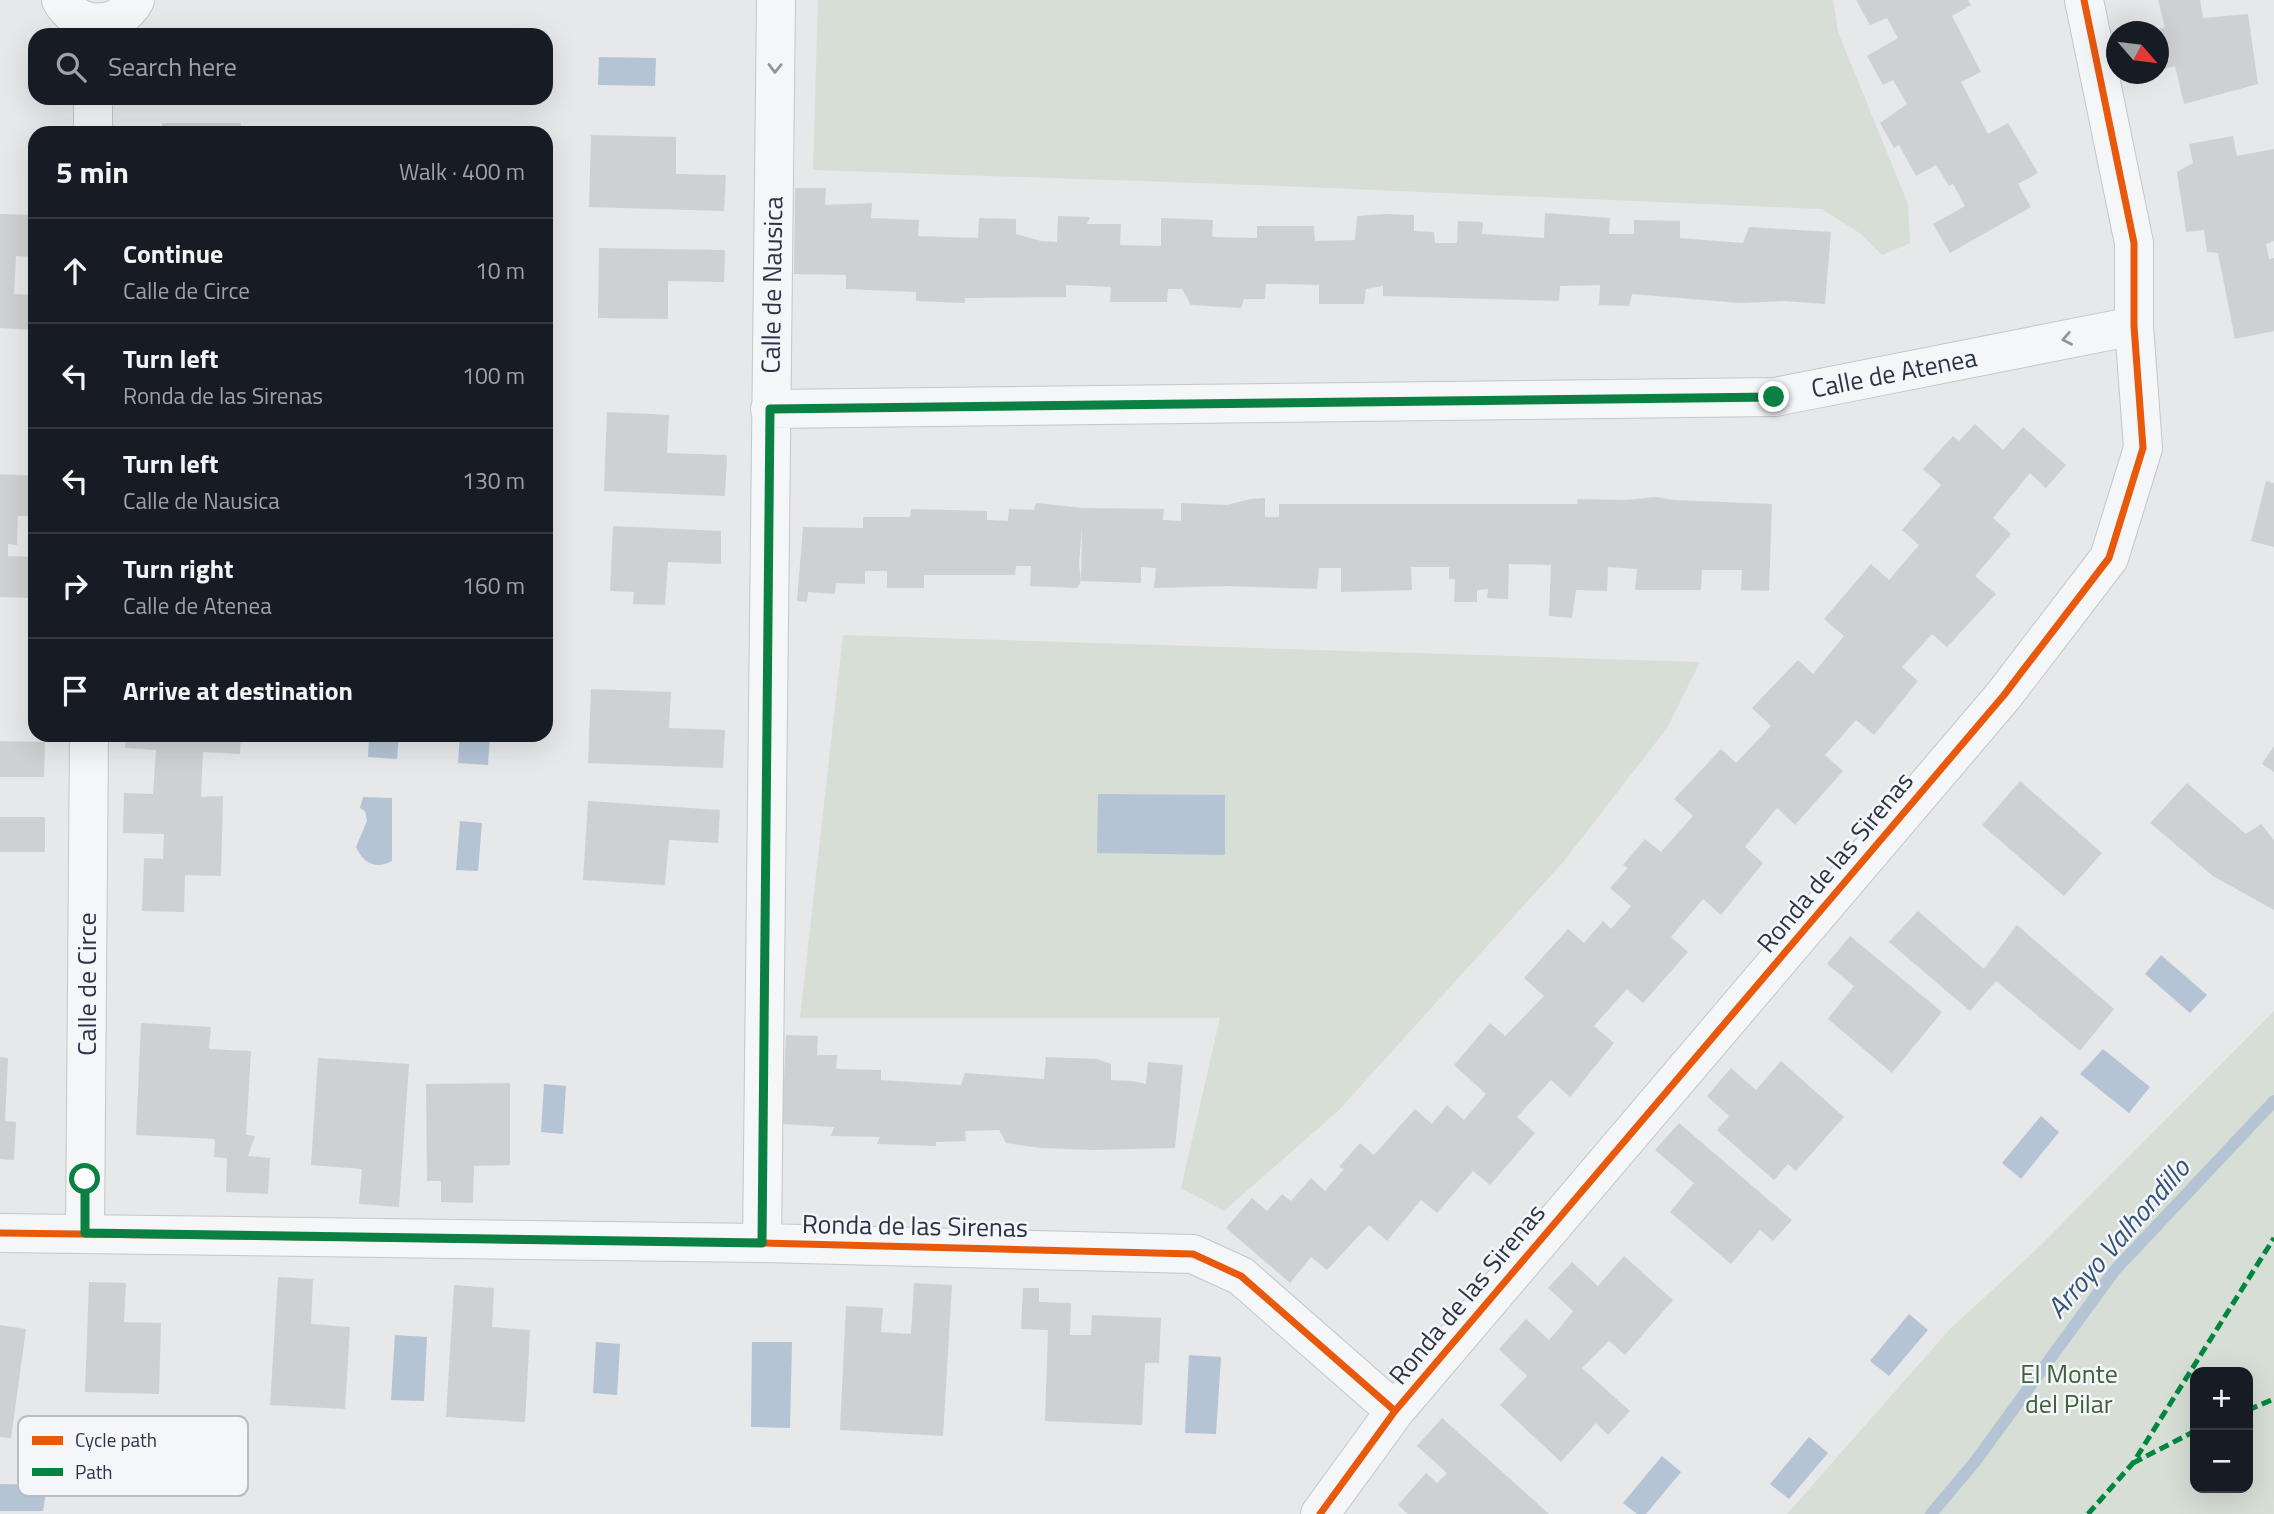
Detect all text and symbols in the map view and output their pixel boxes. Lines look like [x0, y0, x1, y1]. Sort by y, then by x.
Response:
north arrow [2106, 21, 2169, 84]
search box [28, 28, 553, 105]
text: Search here [108, 47, 237, 86]
icon: search [52, 48, 90, 86]
one-way arrow [767, 63, 783, 74]
text: 5 min [56, 149, 129, 195]
text: Walk · 400 m [399, 154, 525, 189]
street label: Calle de Nausica [750, 196, 793, 374]
text: Continue [123, 234, 223, 273]
icon: ahead [56, 252, 94, 290]
text: 10 m [475, 253, 525, 288]
text: Calle de Circe [123, 273, 250, 308]
one-way arrow [2061, 331, 2073, 346]
street label: Calle de Atenea [1808, 337, 1980, 408]
text: Turn left [123, 339, 218, 378]
icon: left [56, 357, 94, 395]
text: 100 m [462, 358, 525, 393]
text: Ronda de las Sirenas [123, 378, 323, 413]
route end [1758, 381, 1789, 412]
text: Turn left [123, 444, 218, 483]
icon: left [56, 462, 94, 500]
text: 130 m [462, 463, 525, 498]
text: Calle de Nausica [123, 483, 280, 518]
text: Turn right [123, 549, 234, 588]
icon: right [56, 567, 94, 605]
text: 160 m [462, 568, 525, 603]
text: Calle de Atenea [123, 588, 272, 623]
text: Arrive at destination [123, 671, 353, 710]
icon: arrive [56, 672, 94, 710]
street label: Ronda de las Sirenas [1747, 763, 1922, 961]
street label: Calle de Circe [67, 912, 106, 1056]
water label: Arroyo Valhondillo [2036, 1147, 2200, 1327]
route start [69, 1163, 100, 1194]
street label: Ronda de las Sirenas [1379, 1195, 1554, 1393]
street label: Ronda de las Sirenas [802, 1204, 1028, 1247]
park label: El Monte del Pilar [2020, 1354, 2118, 1423]
map controls [2190, 1367, 2253, 1493]
button: + [2190, 1367, 2253, 1430]
legend [18, 1416, 248, 1496]
text: Cycle path [75, 1425, 157, 1454]
button: − [2190, 1430, 2253, 1493]
text: Path [75, 1457, 113, 1486]

